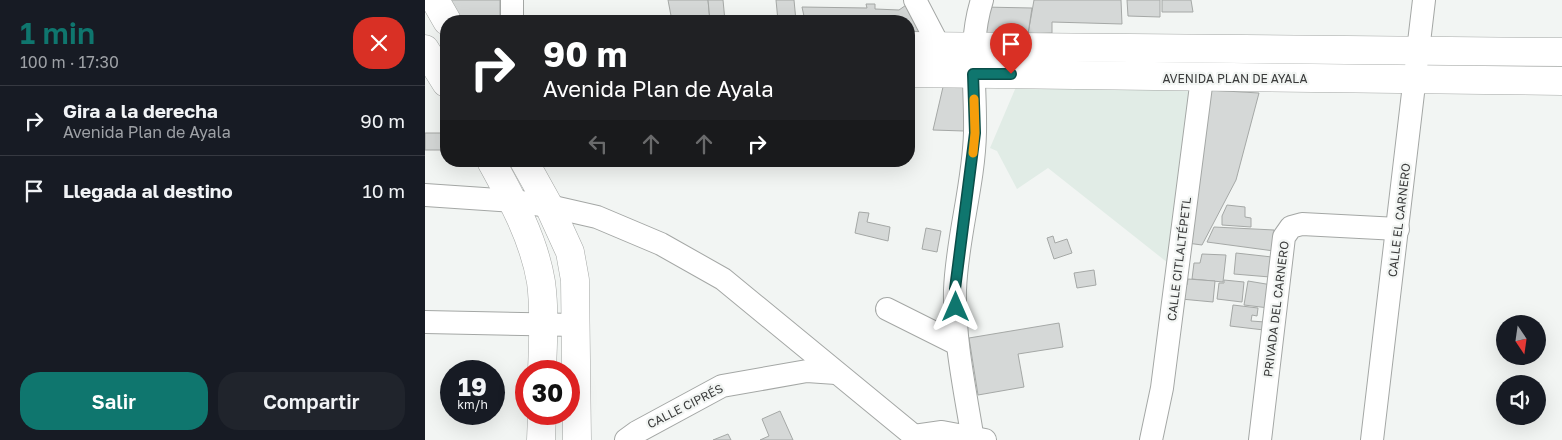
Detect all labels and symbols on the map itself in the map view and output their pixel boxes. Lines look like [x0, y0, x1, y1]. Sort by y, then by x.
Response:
pin [990, 23, 1032, 74]
street label: AVENIDA PLAN DE AYALA [1163, 71, 1307, 86]
street label: CALLE EL CARNERO [1385, 162, 1413, 278]
street label: CALLE CITLALTÉPETL [1164, 196, 1194, 322]
street label: PRIVADA DEL CARNERO [1260, 240, 1292, 378]
position arrow [929, 280, 981, 332]
north arrow [1496, 315, 1546, 365]
speed limit sign: 30 [515, 360, 580, 425]
street label: CALLE CIPRÉS [645, 380, 726, 432]

